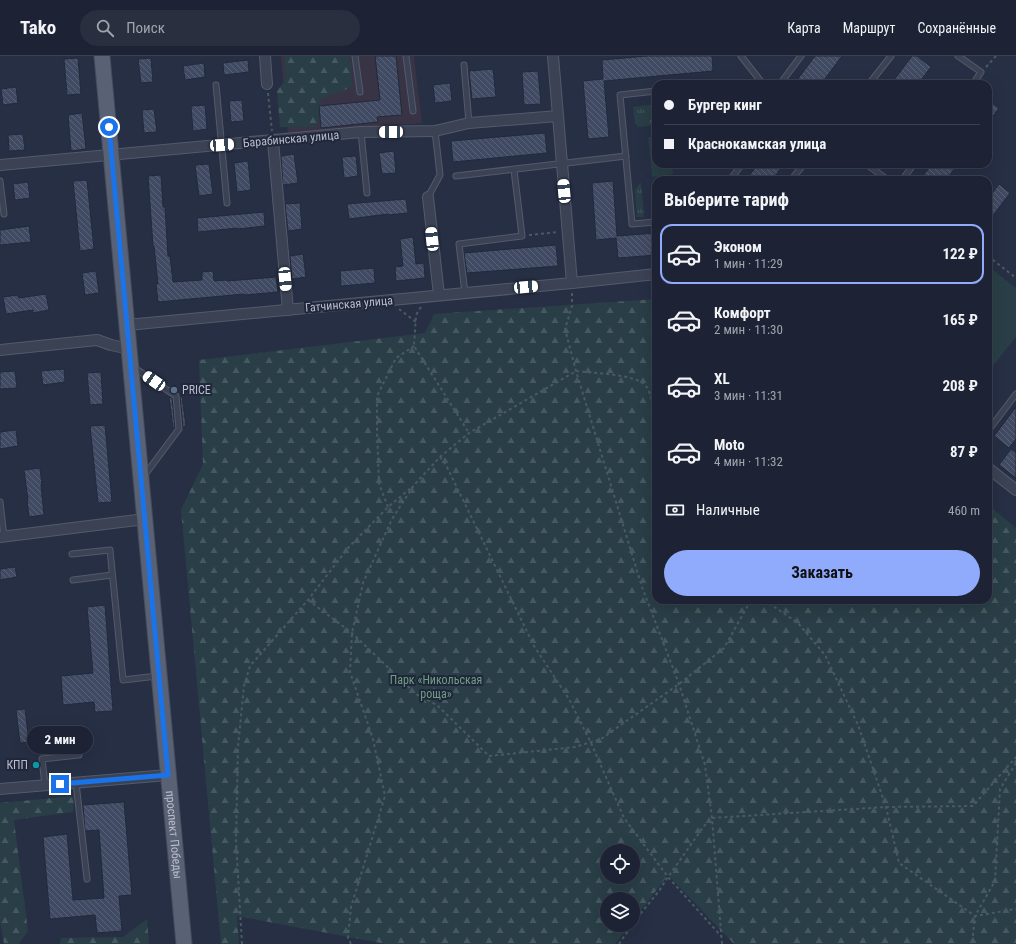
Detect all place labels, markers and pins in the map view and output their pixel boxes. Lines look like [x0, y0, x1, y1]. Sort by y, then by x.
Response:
place label: PRICE [182, 383, 211, 397]
marker: PRICE [169, 385, 179, 395]
place label: КПП [6, 758, 28, 772]
marker: КПП [31, 760, 41, 770]

